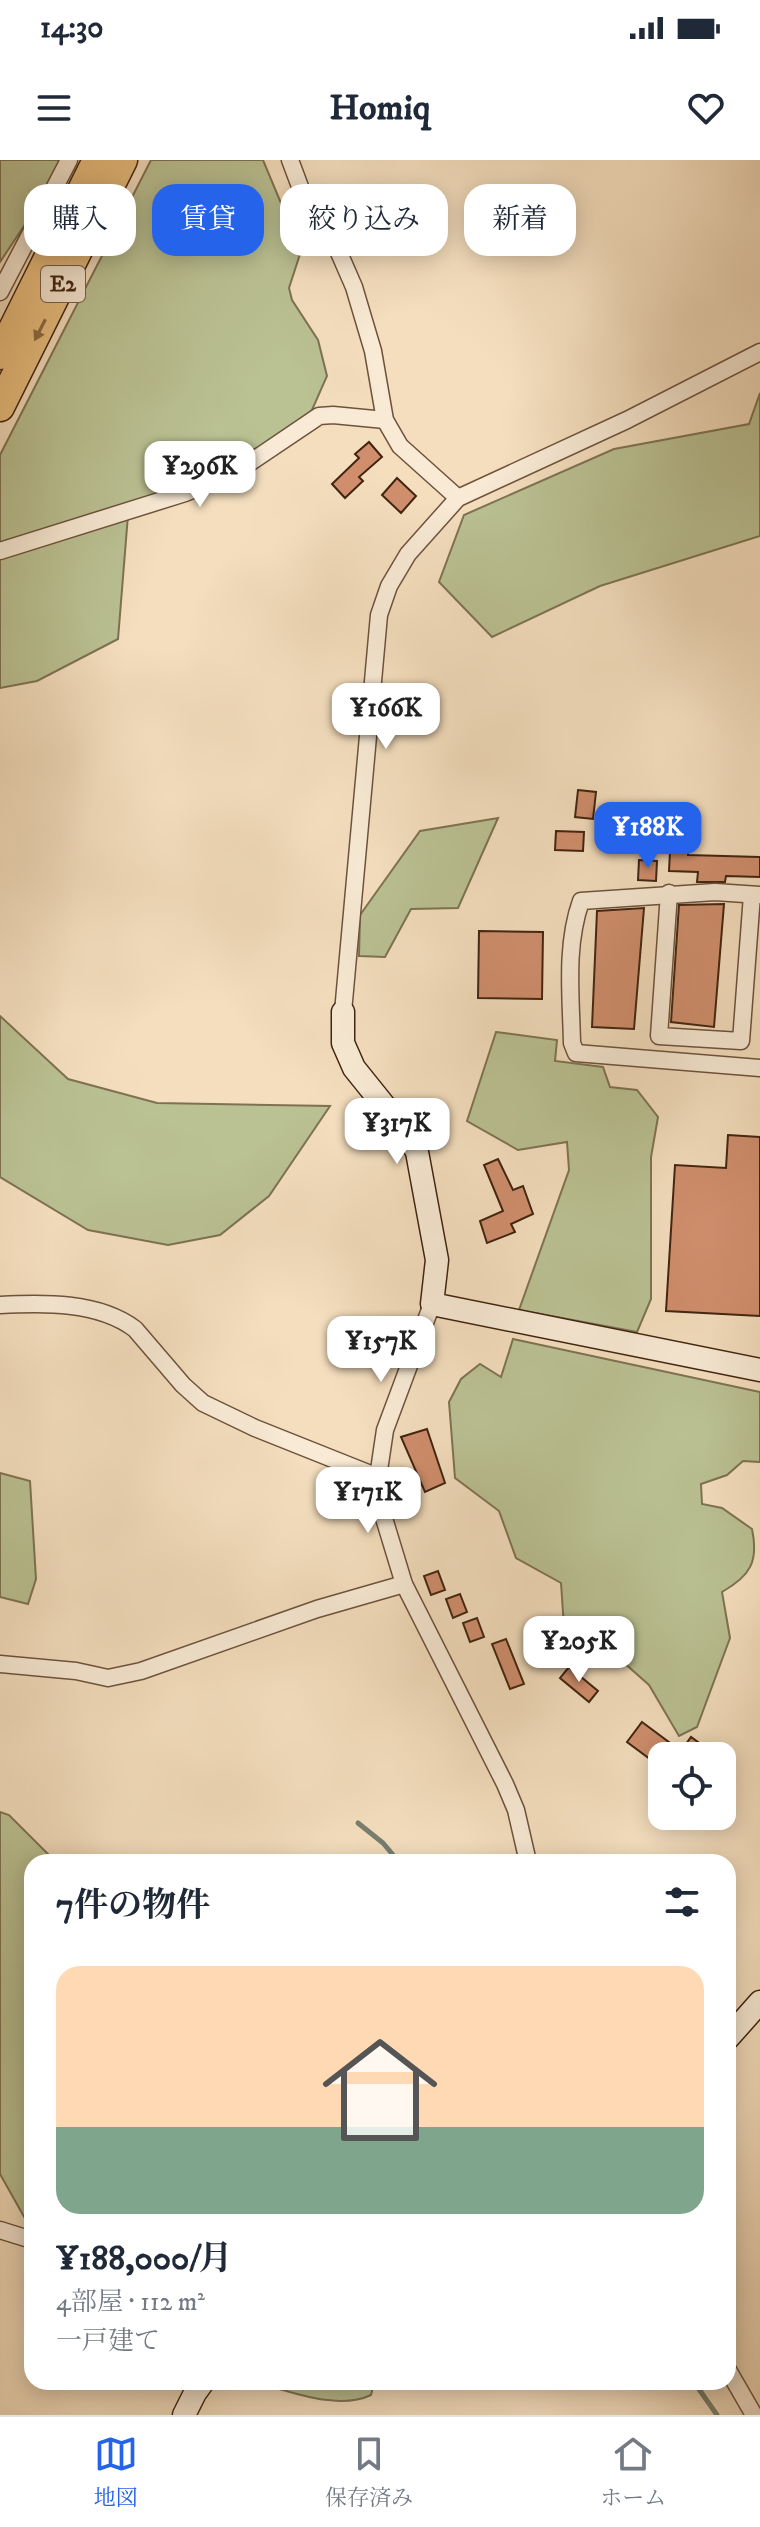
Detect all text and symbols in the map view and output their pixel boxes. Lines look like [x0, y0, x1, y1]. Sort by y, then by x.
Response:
text: 14:30 [40, 10, 103, 47]
icon: menu [32, 86, 76, 130]
text: Homiq [329, 86, 431, 131]
icon: heart [684, 86, 728, 130]
chip: 購入 [24, 184, 136, 256]
chip: 賃貸 [152, 184, 264, 256]
chip: 絞り込み [280, 184, 448, 256]
chip: 新着 [464, 184, 576, 256]
road number: E2 [41, 266, 85, 302]
one-way arrow [33, 319, 46, 342]
pin: ¥296K [144, 441, 256, 509]
text: ¥296K [163, 450, 238, 483]
pin: ¥166K [330, 683, 442, 751]
text: ¥166K [350, 692, 422, 725]
pin: ¥188K [592, 802, 704, 870]
text: ¥188K [612, 811, 684, 844]
pin: ¥317K [341, 1098, 453, 1166]
text: ¥317K [363, 1107, 431, 1140]
pin: ¥157K [325, 1316, 437, 1384]
text: ¥157K [345, 1325, 417, 1358]
pin: ¥171K [312, 1467, 424, 1535]
text: ¥171K [334, 1476, 402, 1509]
pin: ¥205K [523, 1616, 635, 1684]
text: ¥205K [541, 1625, 617, 1658]
map controls [648, 1742, 736, 1830]
button: locate [648, 1742, 736, 1830]
icon: filters [660, 1880, 704, 1924]
text: 7件の物件 [56, 1885, 210, 1927]
icon: home [308, 2018, 452, 2162]
text: ¥188,000/月 [56, 2238, 233, 2280]
text: 4部屋 · 112 m² [56, 2286, 205, 2319]
text: 一戸建て [56, 2325, 160, 2358]
tab: 地図 [94, 2432, 138, 2512]
tab: 保存済み [325, 2432, 413, 2512]
tab: ホーム [600, 2432, 666, 2512]

